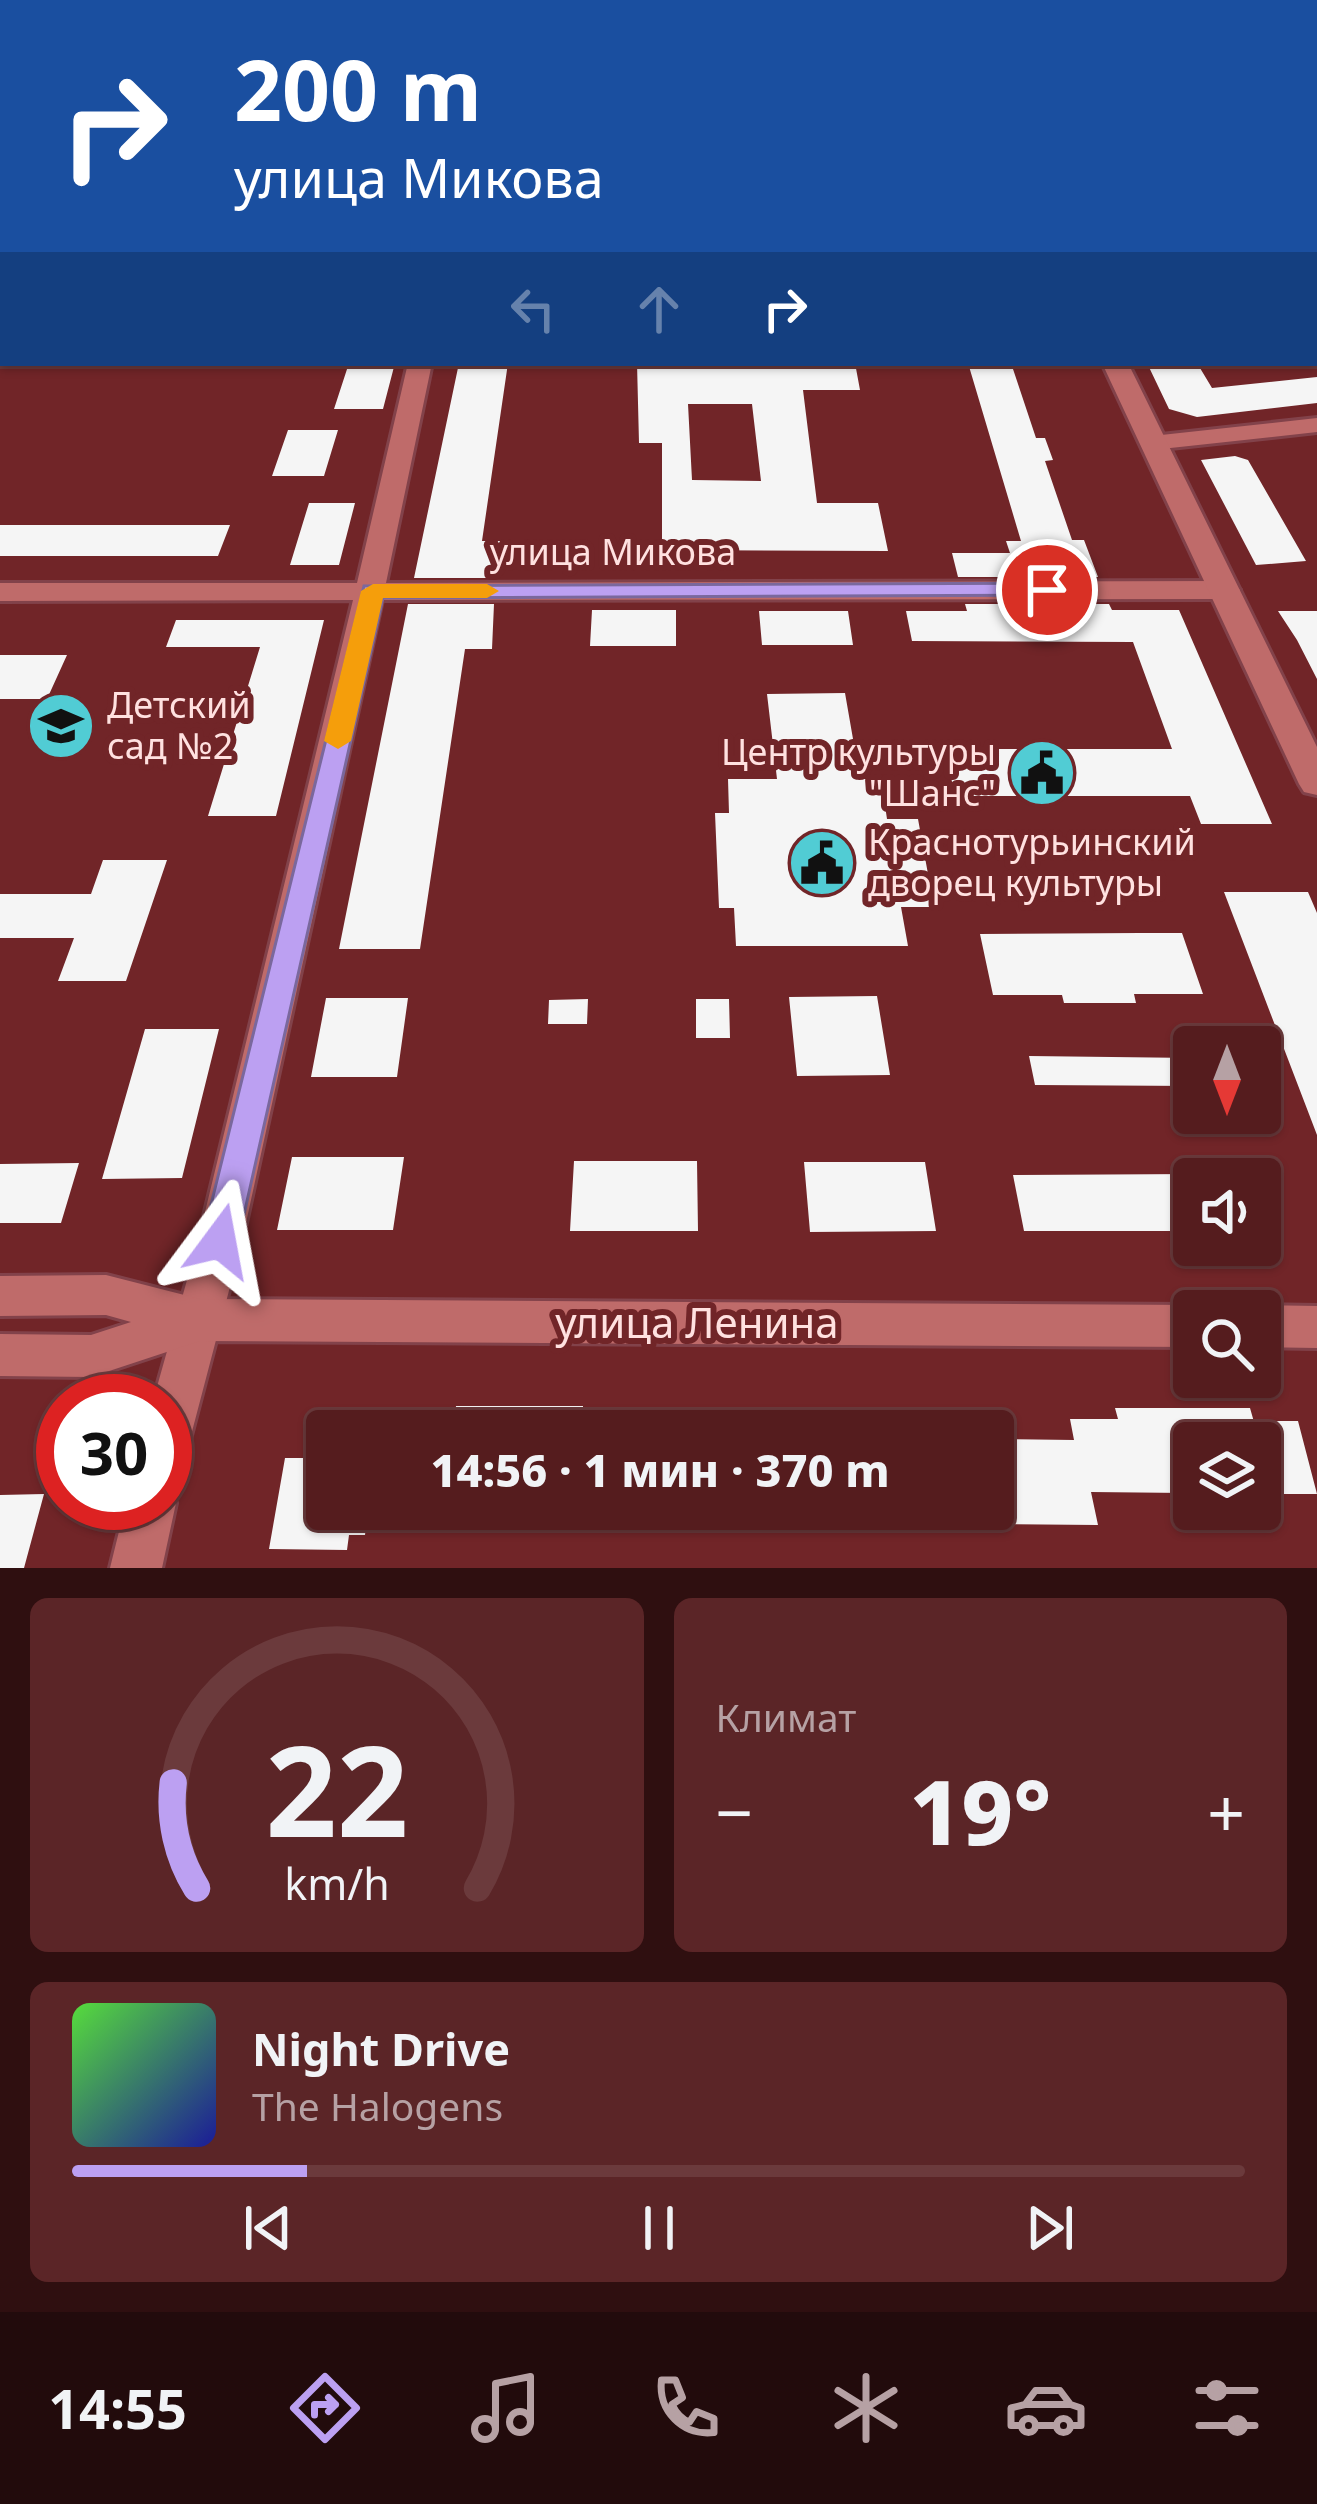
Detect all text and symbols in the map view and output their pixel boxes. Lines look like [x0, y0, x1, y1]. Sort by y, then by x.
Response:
text: 200 m [234, 31, 482, 146]
icon: right [36, 48, 192, 204]
text: улица Микова [234, 140, 604, 214]
icon: left [500, 276, 566, 342]
icon: ahead [626, 276, 692, 342]
icon: right [752, 276, 818, 342]
street label: улица Микова [490, 527, 736, 576]
pin [996, 539, 1098, 641]
icon: arrive [1014, 557, 1080, 623]
place label: Детский сад №2 [107, 680, 251, 770]
school or university icon: Детский сад №2 [26, 691, 96, 761]
place label: Центр культуры "Шанс" [721, 727, 996, 817]
public building icon: Центр культуры "Шанс" [1007, 738, 1077, 808]
place label: Краснотурьинский дворец культуры [868, 817, 1196, 907]
public building icon: Краснотурьинский дворец культуры [787, 828, 857, 898]
north arrow [1173, 1026, 1281, 1134]
map controls [1173, 1026, 1281, 1530]
button: sound [1173, 1158, 1281, 1266]
position arrow [157, 1178, 283, 1304]
button: search [1173, 1290, 1281, 1398]
street label: улица Ленина [555, 1293, 839, 1350]
speed limit sign: 30 [36, 1374, 192, 1530]
button: layers [1173, 1422, 1281, 1530]
text: 14:56 · 1 мин · 370 m [430, 1439, 890, 1500]
text: Климат [716, 1690, 856, 1743]
text: 22 [265, 1704, 408, 1874]
text: 19° [909, 1749, 1051, 1871]
text: − [716, 1766, 753, 1856]
text: + [1207, 1766, 1245, 1856]
text: km/h [284, 1854, 389, 1913]
text: Night Drive [252, 2018, 510, 2079]
text: The Halogens [252, 2079, 503, 2132]
icon: previous [235, 2195, 301, 2261]
icon: pause [626, 2195, 692, 2261]
icon: next [1017, 2195, 1083, 2261]
icon: directions [283, 2366, 367, 2450]
icon: music [464, 2366, 548, 2450]
icon: phone [644, 2366, 728, 2450]
icon: climate [824, 2366, 908, 2450]
icon: car [1004, 2366, 1088, 2450]
icon: filters [1185, 2366, 1269, 2450]
text: 14:55 [48, 2371, 187, 2445]

